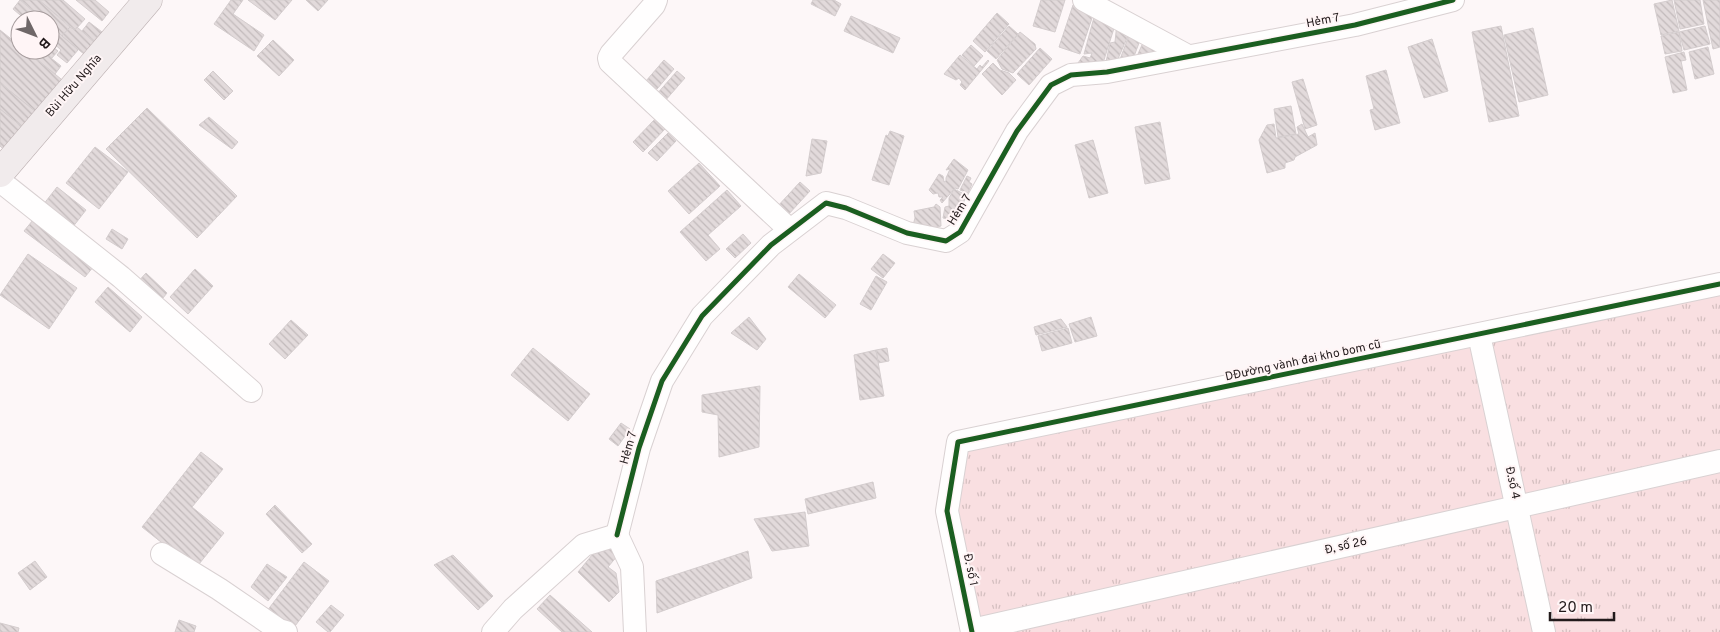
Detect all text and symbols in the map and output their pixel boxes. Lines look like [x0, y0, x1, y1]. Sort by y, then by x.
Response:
north arrow [10, 10, 60, 60]
street label: Hẻm 7 [1305, 10, 1341, 32]
text: B [34, 33, 53, 52]
street label: Bùi Hữu Nghĩa [42, 51, 106, 121]
street label: Hẻm 7 [944, 191, 976, 229]
street label: DĐường vành đai kho bom cũ [1224, 337, 1382, 385]
street label: Hẻm 7 [617, 430, 641, 466]
street label: Đ.số 4 [1501, 465, 1523, 501]
street label: Đ, số 26 [1323, 533, 1369, 559]
street label: Đ. số 1 [959, 552, 981, 588]
scale bar [1550, 590, 1614, 622]
text: 20 m [1558, 599, 1593, 618]

